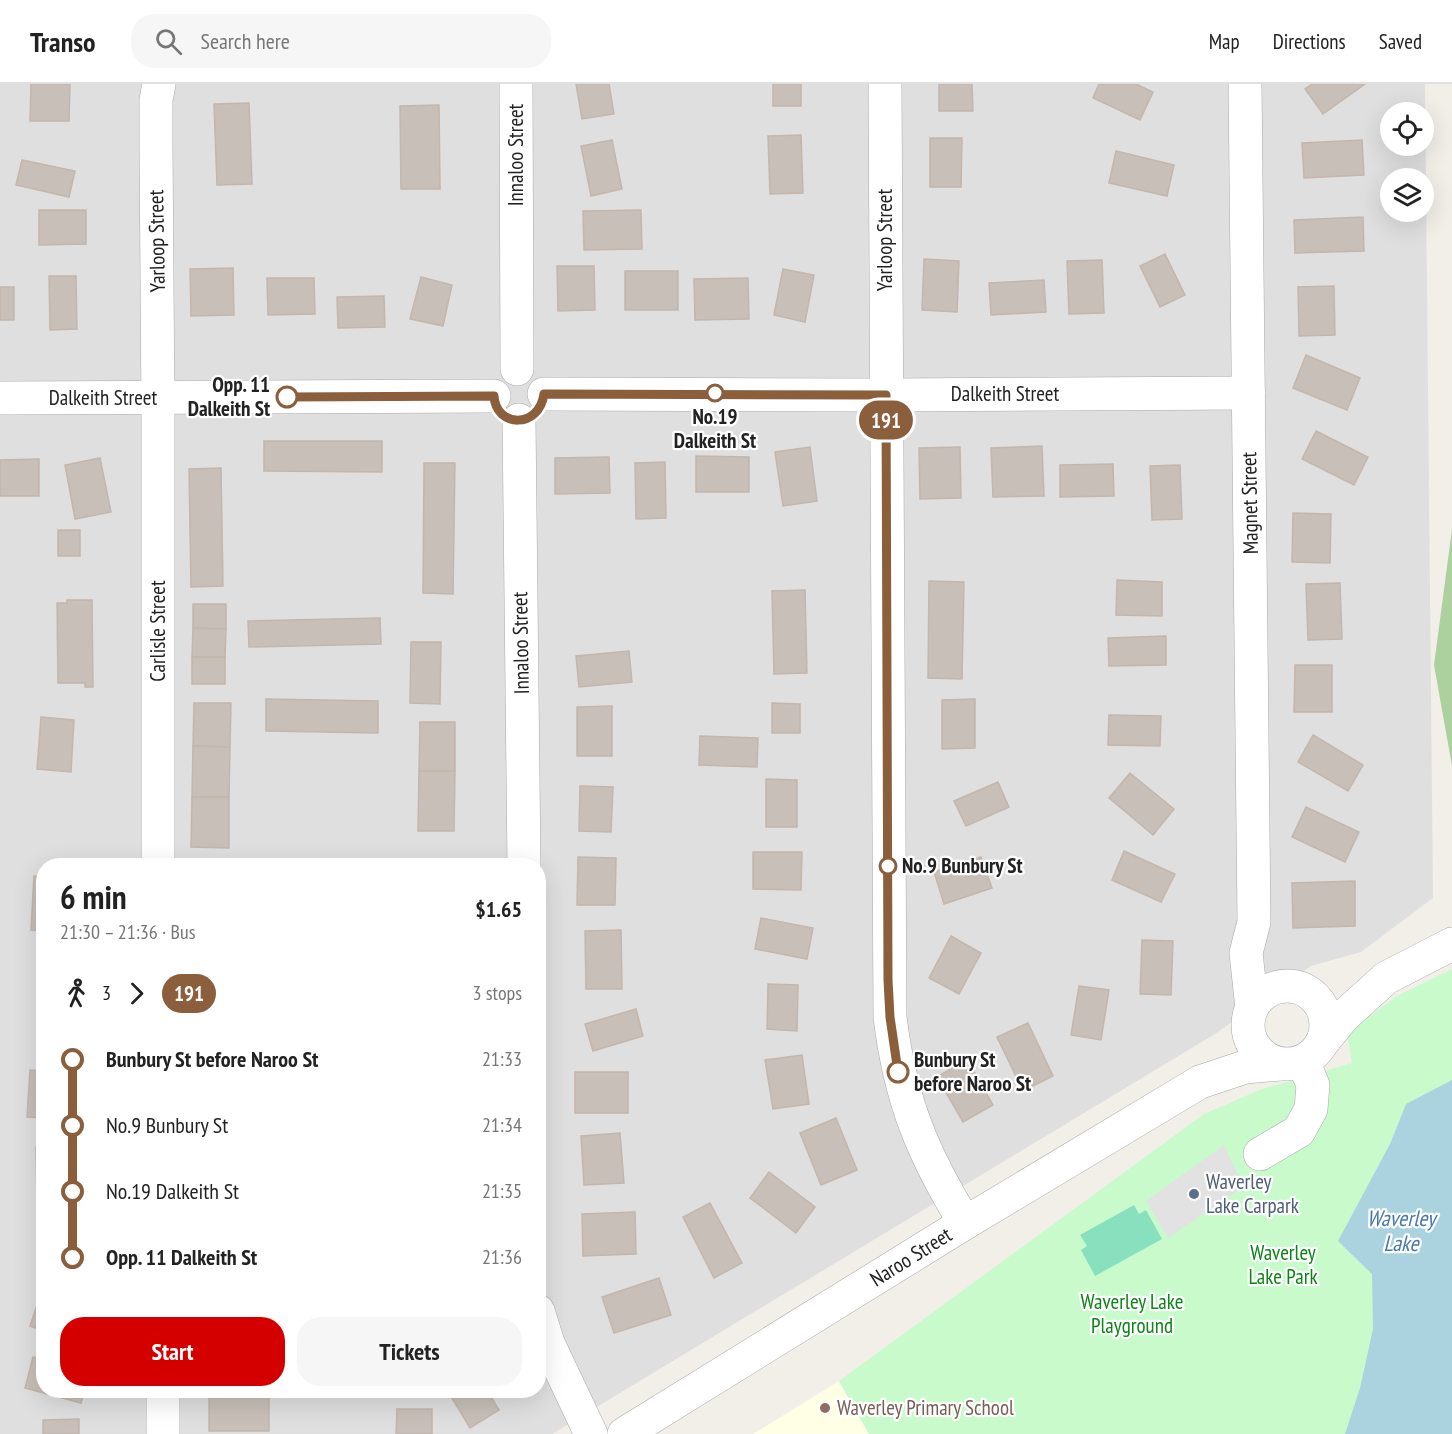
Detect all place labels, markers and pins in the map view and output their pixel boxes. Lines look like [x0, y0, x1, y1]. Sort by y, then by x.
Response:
place label: Opp. 11 Dalkeith St [188, 371, 270, 422]
marker: No.19 Dalkeith St [706, 384, 724, 402]
marker: Opp. 11 Dalkeith St [276, 386, 298, 408]
place label: No.19 Dalkeith St [674, 403, 756, 454]
place label: No.9 Bunbury St [902, 852, 1023, 879]
marker: No.9 Bunbury St [879, 857, 897, 875]
place label: Bunbury St before Naroo St [914, 1046, 1031, 1097]
marker: Bunbury St before Naroo St [887, 1061, 909, 1083]
place label: Waverley Lake Carpark [1206, 1168, 1299, 1219]
marker: Waverley Lake Carpark [1187, 1187, 1201, 1201]
place label: Waverley Primary School [837, 1394, 1014, 1421]
marker: Waverley Primary School [818, 1401, 832, 1415]

